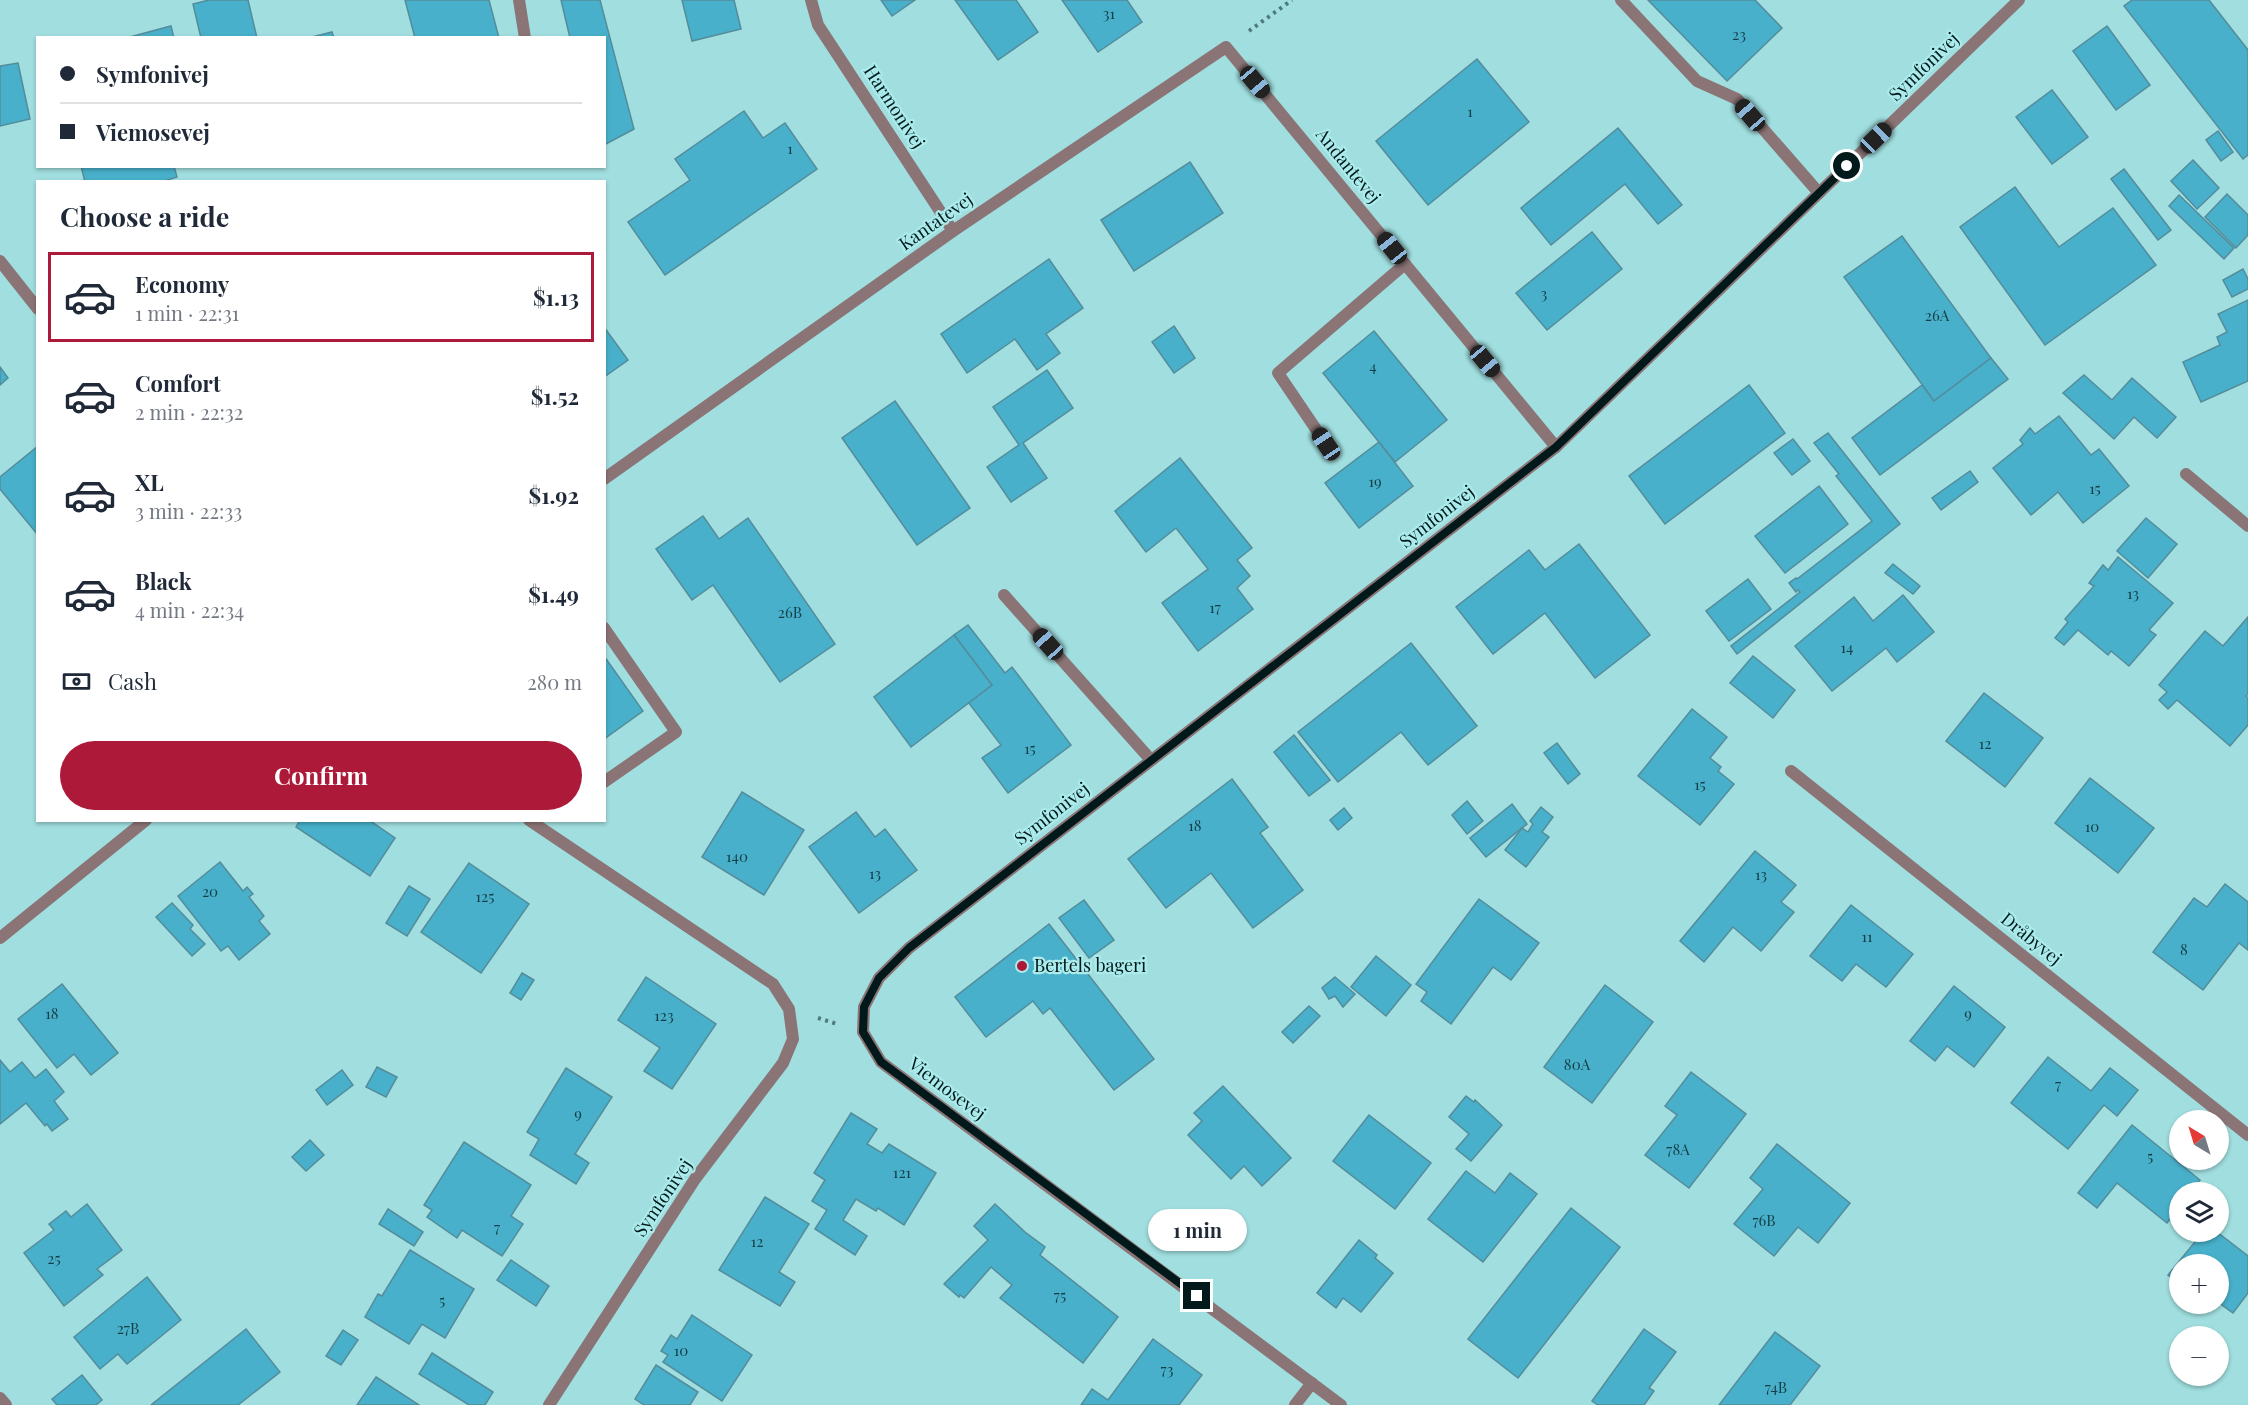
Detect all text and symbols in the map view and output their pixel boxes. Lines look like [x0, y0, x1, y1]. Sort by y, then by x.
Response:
house number: 31 [1103, 3, 1116, 23]
house number: 23 [1732, 24, 1746, 44]
street label: Symfonivej [1883, 27, 1964, 106]
text: Symfonivej [96, 59, 209, 89]
street label: Harmonivej [859, 60, 931, 153]
car [1237, 62, 1273, 102]
car [1731, 96, 1769, 134]
house number: 1 [1467, 101, 1473, 121]
text: Viemosevej [96, 117, 210, 147]
car [1857, 119, 1895, 157]
street label: Andantevej [1310, 122, 1386, 208]
house number: 1 [787, 138, 793, 158]
route start [1833, 152, 1860, 179]
street label: Kantatevej [894, 187, 977, 255]
text: Choose a ride [60, 198, 229, 234]
car [1374, 228, 1410, 268]
text: Economy [135, 269, 229, 299]
icon: car [63, 270, 117, 324]
text: $1.13 [533, 282, 579, 312]
house number: 3 [1541, 283, 1548, 303]
text: 1 min · 22:31 [135, 299, 239, 326]
house number: 26A [1925, 305, 1950, 325]
car [1467, 341, 1503, 381]
house number: 4 [1369, 356, 1377, 376]
text: Comfort [135, 368, 221, 398]
icon: car [63, 369, 117, 423]
text: $1.52 [531, 381, 579, 411]
text: 2 min · 22:32 [135, 398, 243, 425]
car [1308, 424, 1344, 464]
text: XL [135, 467, 164, 497]
icon: car [63, 468, 117, 522]
house number: 19 [1368, 471, 1382, 491]
house number: 15 [2089, 478, 2101, 498]
street label: Symfonivej [1394, 479, 1479, 553]
text: $1.92 [529, 480, 579, 510]
text: 3 min · 22:33 [135, 497, 242, 524]
text: Black [135, 566, 192, 596]
icon: car [63, 567, 117, 621]
text: $1.49 [528, 579, 579, 609]
house number: 13 [2127, 583, 2139, 603]
text: 4 min · 22:34 [135, 596, 244, 623]
house number: 17 [1209, 597, 1221, 617]
house number: 26B [778, 602, 802, 622]
car [1029, 625, 1067, 663]
house number: 14 [1841, 637, 1853, 657]
icon: cash [60, 665, 93, 698]
text: Cash [108, 666, 157, 696]
text: 280 m [527, 668, 582, 695]
house number: 12 [1979, 733, 1991, 753]
house number: 15 [1024, 738, 1036, 758]
button: Confirm [60, 741, 582, 810]
house number: 15 [1694, 774, 1706, 794]
street label: Symfonivej [1009, 776, 1094, 850]
house number: 18 [1188, 815, 1202, 835]
house number: 10 [2085, 816, 2099, 836]
house number: 140 [726, 846, 748, 866]
house number: 13 [869, 863, 881, 883]
house number: 13 [1755, 864, 1767, 884]
house number: 20 [202, 881, 218, 901]
house number: 125 [476, 886, 494, 906]
street label: Dråbyvej [1996, 906, 2067, 970]
house number: 11 [1861, 926, 1873, 946]
house number: 8 [2180, 939, 2188, 959]
place label: Bertels bageri [1034, 953, 1146, 977]
marker: Bertels bageri [1015, 959, 1029, 973]
house number: 18 [45, 1003, 59, 1023]
house number: 9 [1964, 1003, 1972, 1023]
house number: 123 [654, 1005, 674, 1025]
street label: Viemosevej [903, 1051, 991, 1125]
house number: 80A [1564, 1054, 1591, 1074]
house number: 7 [2055, 1074, 2061, 1094]
house number: 9 [574, 1103, 582, 1123]
north arrow [2169, 1110, 2229, 1170]
map controls [2169, 1110, 2229, 1386]
house number: 78A [1666, 1139, 1690, 1159]
house number: 5 [2147, 1146, 2153, 1166]
street label: Symfonivej [627, 1154, 697, 1241]
house number: 121 [893, 1162, 912, 1182]
button: layers [2169, 1182, 2229, 1242]
callout: 1 min [1148, 1209, 1246, 1251]
house number: 76B [1752, 1210, 1776, 1230]
text: 1 min [1173, 1216, 1222, 1243]
house number: 7 [494, 1217, 500, 1237]
house number: 12 [751, 1231, 763, 1251]
house number: 25 [47, 1248, 61, 1268]
button: + [2169, 1254, 2229, 1314]
route end [1183, 1282, 1210, 1309]
house number: 75 [1054, 1285, 1066, 1305]
house number: 5 [439, 1290, 445, 1310]
house number: 27B [117, 1318, 139, 1338]
button: − [2169, 1326, 2229, 1386]
house number: 10 [674, 1340, 688, 1360]
house number: 73 [1161, 1359, 1174, 1379]
house number: 74B [1765, 1377, 1787, 1397]

